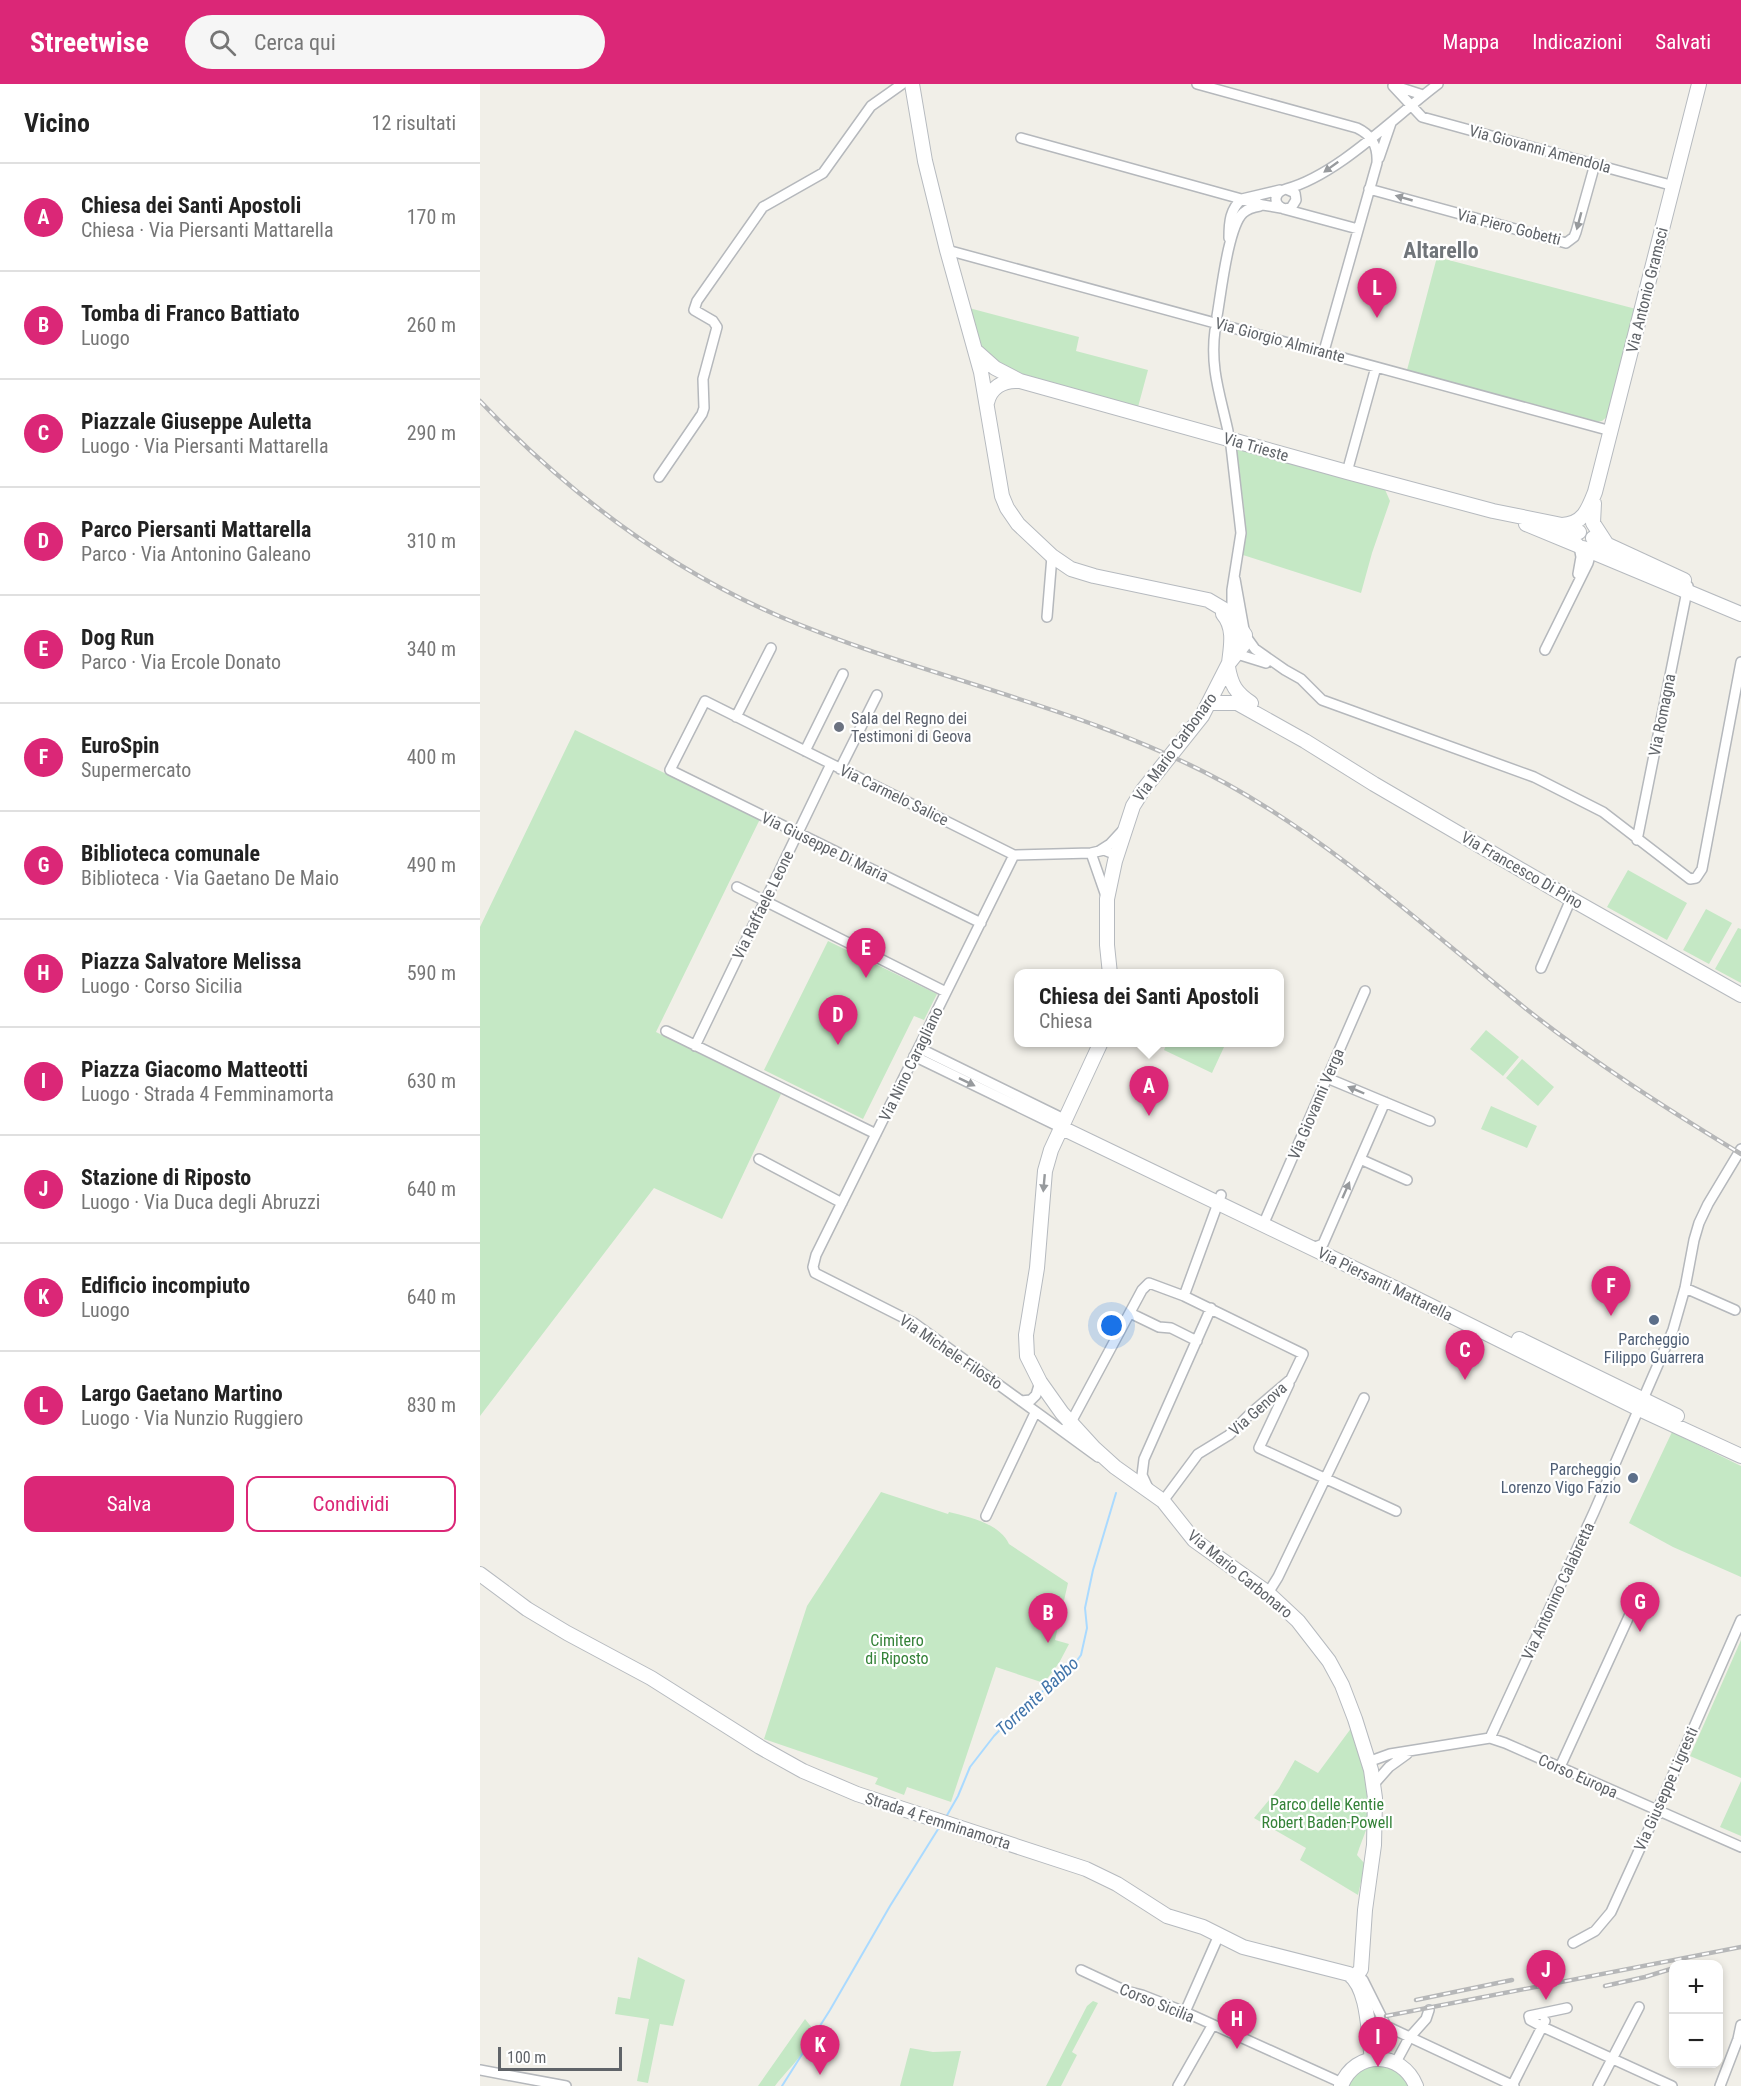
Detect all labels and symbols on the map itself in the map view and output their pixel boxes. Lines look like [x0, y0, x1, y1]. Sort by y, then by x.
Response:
street label: Via Giovanni Amendola [1467, 121, 1613, 177]
one-way arrow [1323, 161, 1339, 173]
one-way arrow [1395, 193, 1413, 203]
street label: Via Piero Gobetti [1455, 205, 1563, 249]
one-way arrow [1574, 212, 1583, 230]
street label: Via Antonio Gramsci [1622, 225, 1672, 355]
district label: Altarello [1403, 238, 1479, 263]
pin: L [1358, 268, 1396, 318]
street label: Via Giorgio Almirante [1213, 313, 1347, 367]
street label: Via Trieste [1221, 429, 1291, 465]
street label: Via Romagna [1645, 672, 1679, 758]
street label: Via Mario Carbonaro [1129, 689, 1221, 805]
place label: Sala del Regno dei Testimoni di Geova [851, 709, 971, 746]
marker: Sala del Regno dei Testimoni di Geova [832, 720, 846, 734]
street label: Via Carmelo Salice [836, 760, 952, 830]
street label: Via Giuseppe Di Maria [758, 808, 892, 886]
street label: Via Francesco Di Pino [1458, 827, 1586, 913]
street label: Via Raffaele Leone [728, 848, 798, 962]
pin: E [846, 928, 886, 978]
pin: D [818, 996, 858, 1045]
street label: Via Nino Caragliano [875, 1004, 947, 1124]
street label: Via Giovanni Verga [1284, 1046, 1348, 1162]
pin: A [1130, 1066, 1168, 1116]
one-way arrow [959, 1077, 976, 1086]
one-way arrow [1347, 1085, 1365, 1094]
one-way arrow [1039, 1173, 1049, 1192]
one-way arrow [1342, 1181, 1351, 1199]
street label: Via Piersanti Mattarella [1314, 1243, 1456, 1325]
pin: F [1592, 1266, 1630, 1316]
street label: Via Michele Filosto [896, 1311, 1006, 1393]
your location [1097, 1311, 1126, 1340]
marker: Parcheggio Filippo Guarrera [1647, 1313, 1661, 1327]
pin: C [1446, 1330, 1484, 1380]
place label: Parcheggio Filippo Guarrera [1604, 1330, 1704, 1367]
street label: Via Genova [1225, 1378, 1291, 1440]
place label: Parcheggio Lorenzo Vigo Fazio [1501, 1460, 1621, 1497]
marker: Parcheggio Lorenzo Vigo Fazio [1626, 1471, 1640, 1485]
street label: Via Antonino Calabretta [1518, 1519, 1598, 1663]
street label: Via Mario Carbonaro [1184, 1526, 1296, 1622]
pin: G [1620, 1582, 1660, 1632]
pin: B [1028, 1594, 1068, 1643]
park label: Cimitero di Riposto [865, 1631, 929, 1668]
water label: Torrente Babbo [991, 1652, 1083, 1740]
street label: Via Giuseppe Ligresti [1630, 1724, 1702, 1854]
street label: Corso Europa [1535, 1750, 1621, 1802]
street label: Strada 4 Femminamorta [863, 1788, 1013, 1854]
park label: Parco delle Kentie Robert Baden-Powell [1261, 1795, 1393, 1832]
pin: J [1526, 1950, 1566, 2000]
street label: Corso Sicilia [1117, 1979, 1197, 2027]
pin: H [1218, 2000, 1257, 2049]
pin: I [1358, 2018, 1398, 2067]
pin: K [800, 2026, 840, 2075]
scale bar [498, 2044, 622, 2072]

